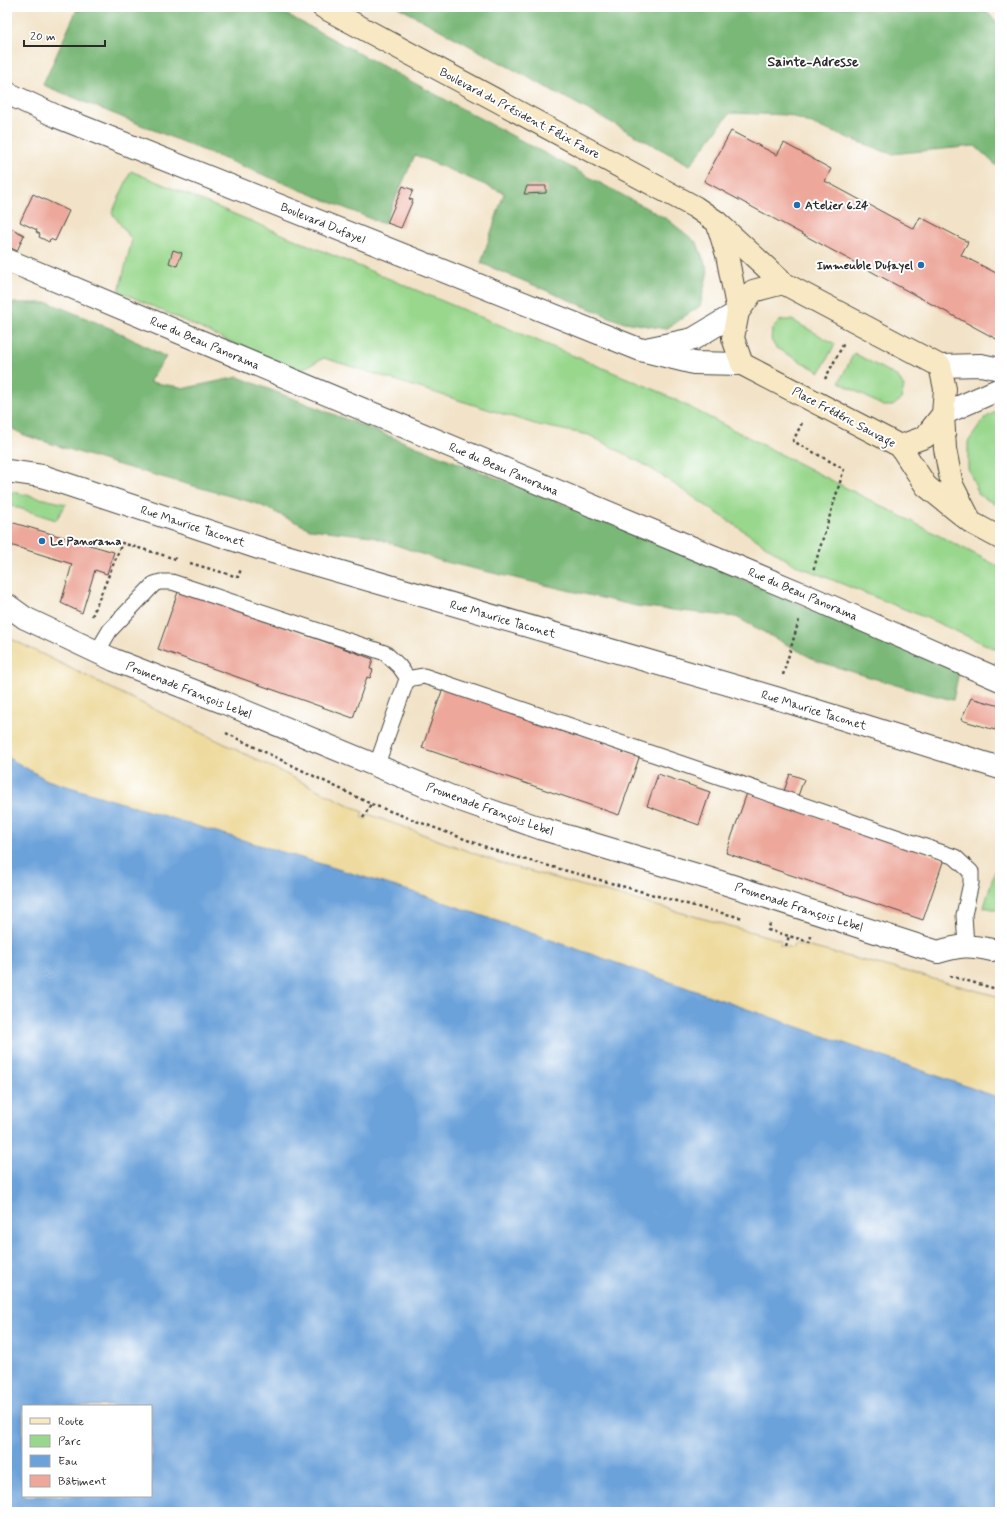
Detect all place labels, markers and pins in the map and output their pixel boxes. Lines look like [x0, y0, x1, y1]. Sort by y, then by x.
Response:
place label: Atelier 6.24 [805, 198, 869, 214]
marker: Atelier 6.24 [792, 200, 802, 210]
place label: Immeuble Dufayel [817, 258, 913, 274]
marker: Immeuble Dufayel [916, 260, 926, 270]
place label: Le Panorama [50, 534, 122, 550]
marker: Le Panorama [37, 536, 47, 546]

